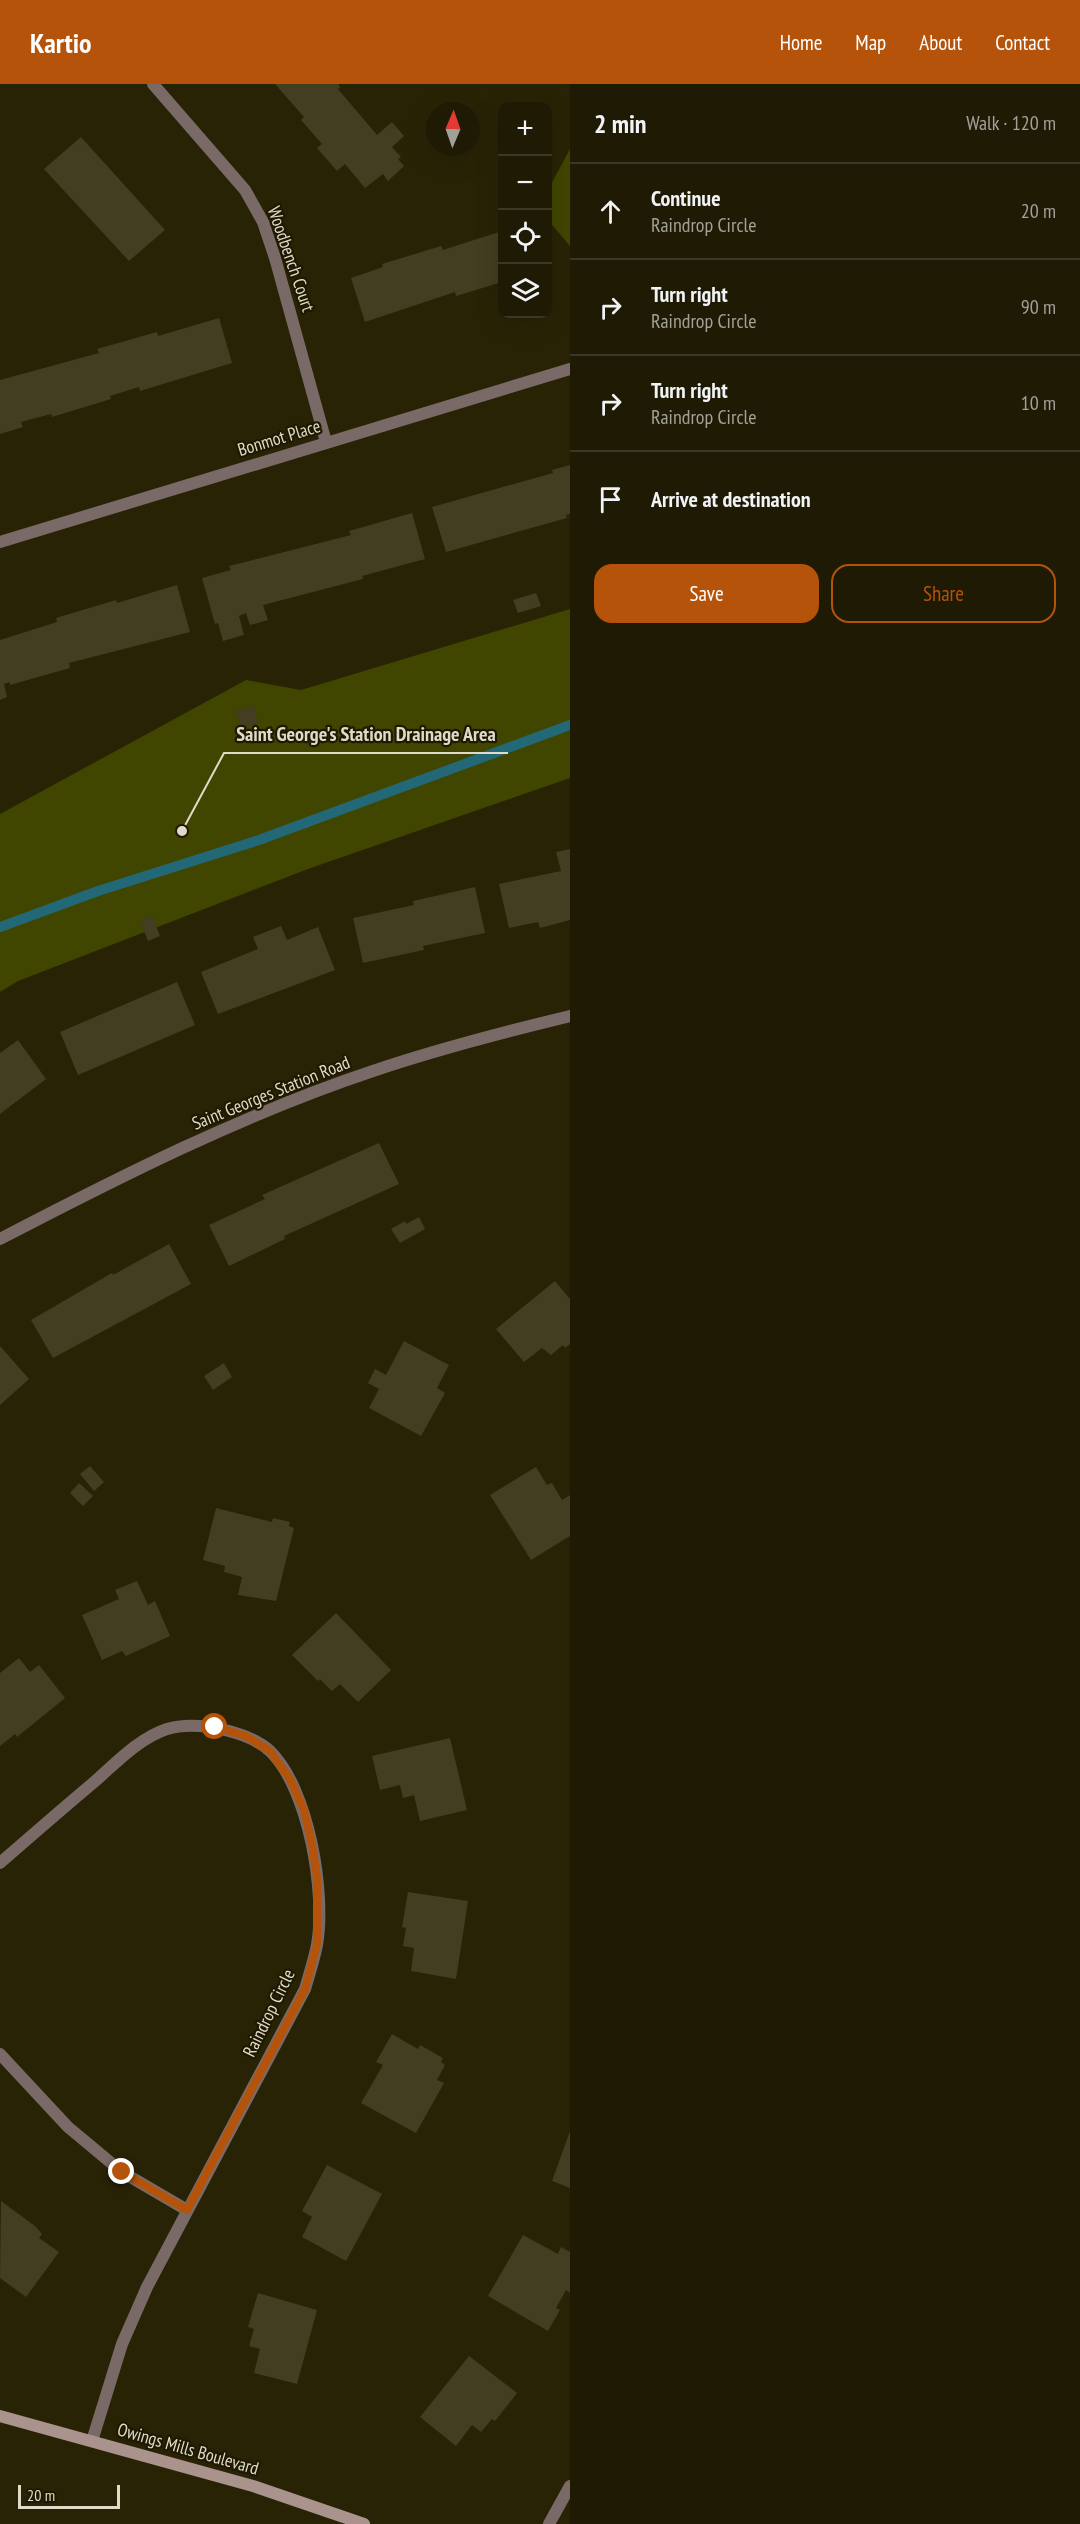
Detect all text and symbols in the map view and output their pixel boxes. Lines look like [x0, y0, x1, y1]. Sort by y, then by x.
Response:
text: Kartio [30, 24, 92, 61]
text: Home [780, 29, 822, 56]
text: Map [855, 29, 886, 56]
text: About [919, 29, 962, 56]
text: Contact [995, 29, 1050, 56]
north arrow [426, 102, 480, 156]
map controls [498, 102, 552, 318]
button: + [498, 102, 552, 156]
text: 2 min [594, 107, 647, 140]
text: Walk · 120 m [966, 110, 1056, 136]
button: − [498, 156, 552, 210]
text: Continue [651, 184, 721, 212]
icon: ahead [594, 195, 627, 228]
text: 20 m [1021, 198, 1056, 224]
street label: Woodbench Court [263, 203, 320, 314]
button: locate [498, 210, 552, 264]
text: Raindrop Circle [651, 212, 756, 238]
button: layers [498, 264, 552, 318]
text: Turn right [651, 280, 728, 308]
icon: right [594, 291, 627, 324]
text: 90 m [1021, 294, 1056, 320]
text: Raindrop Circle [651, 308, 756, 334]
text: Turn right [651, 376, 728, 404]
icon: right [594, 387, 627, 420]
text: 10 m [1021, 390, 1056, 416]
text: Raindrop Circle [651, 404, 756, 430]
street label: Bonmot Place [235, 414, 323, 461]
icon: arrive [594, 483, 627, 516]
text: Arrive at destination [651, 485, 811, 513]
button: Save [594, 564, 819, 623]
button: Share [831, 564, 1056, 623]
callout: Saint George's Station Drainage Area [224, 715, 508, 753]
text: Saint George's Station Drainage Area [236, 721, 496, 747]
street label: Saint Georges Station Road [188, 1050, 353, 1135]
route start [201, 1713, 227, 1739]
street label: Raindrop Circle [237, 1965, 300, 2060]
route end [108, 2158, 134, 2184]
street label: Owings Mills Boulevard [115, 2417, 261, 2480]
scale bar [18, 2482, 120, 2510]
text: 20 m [27, 2485, 55, 2505]

